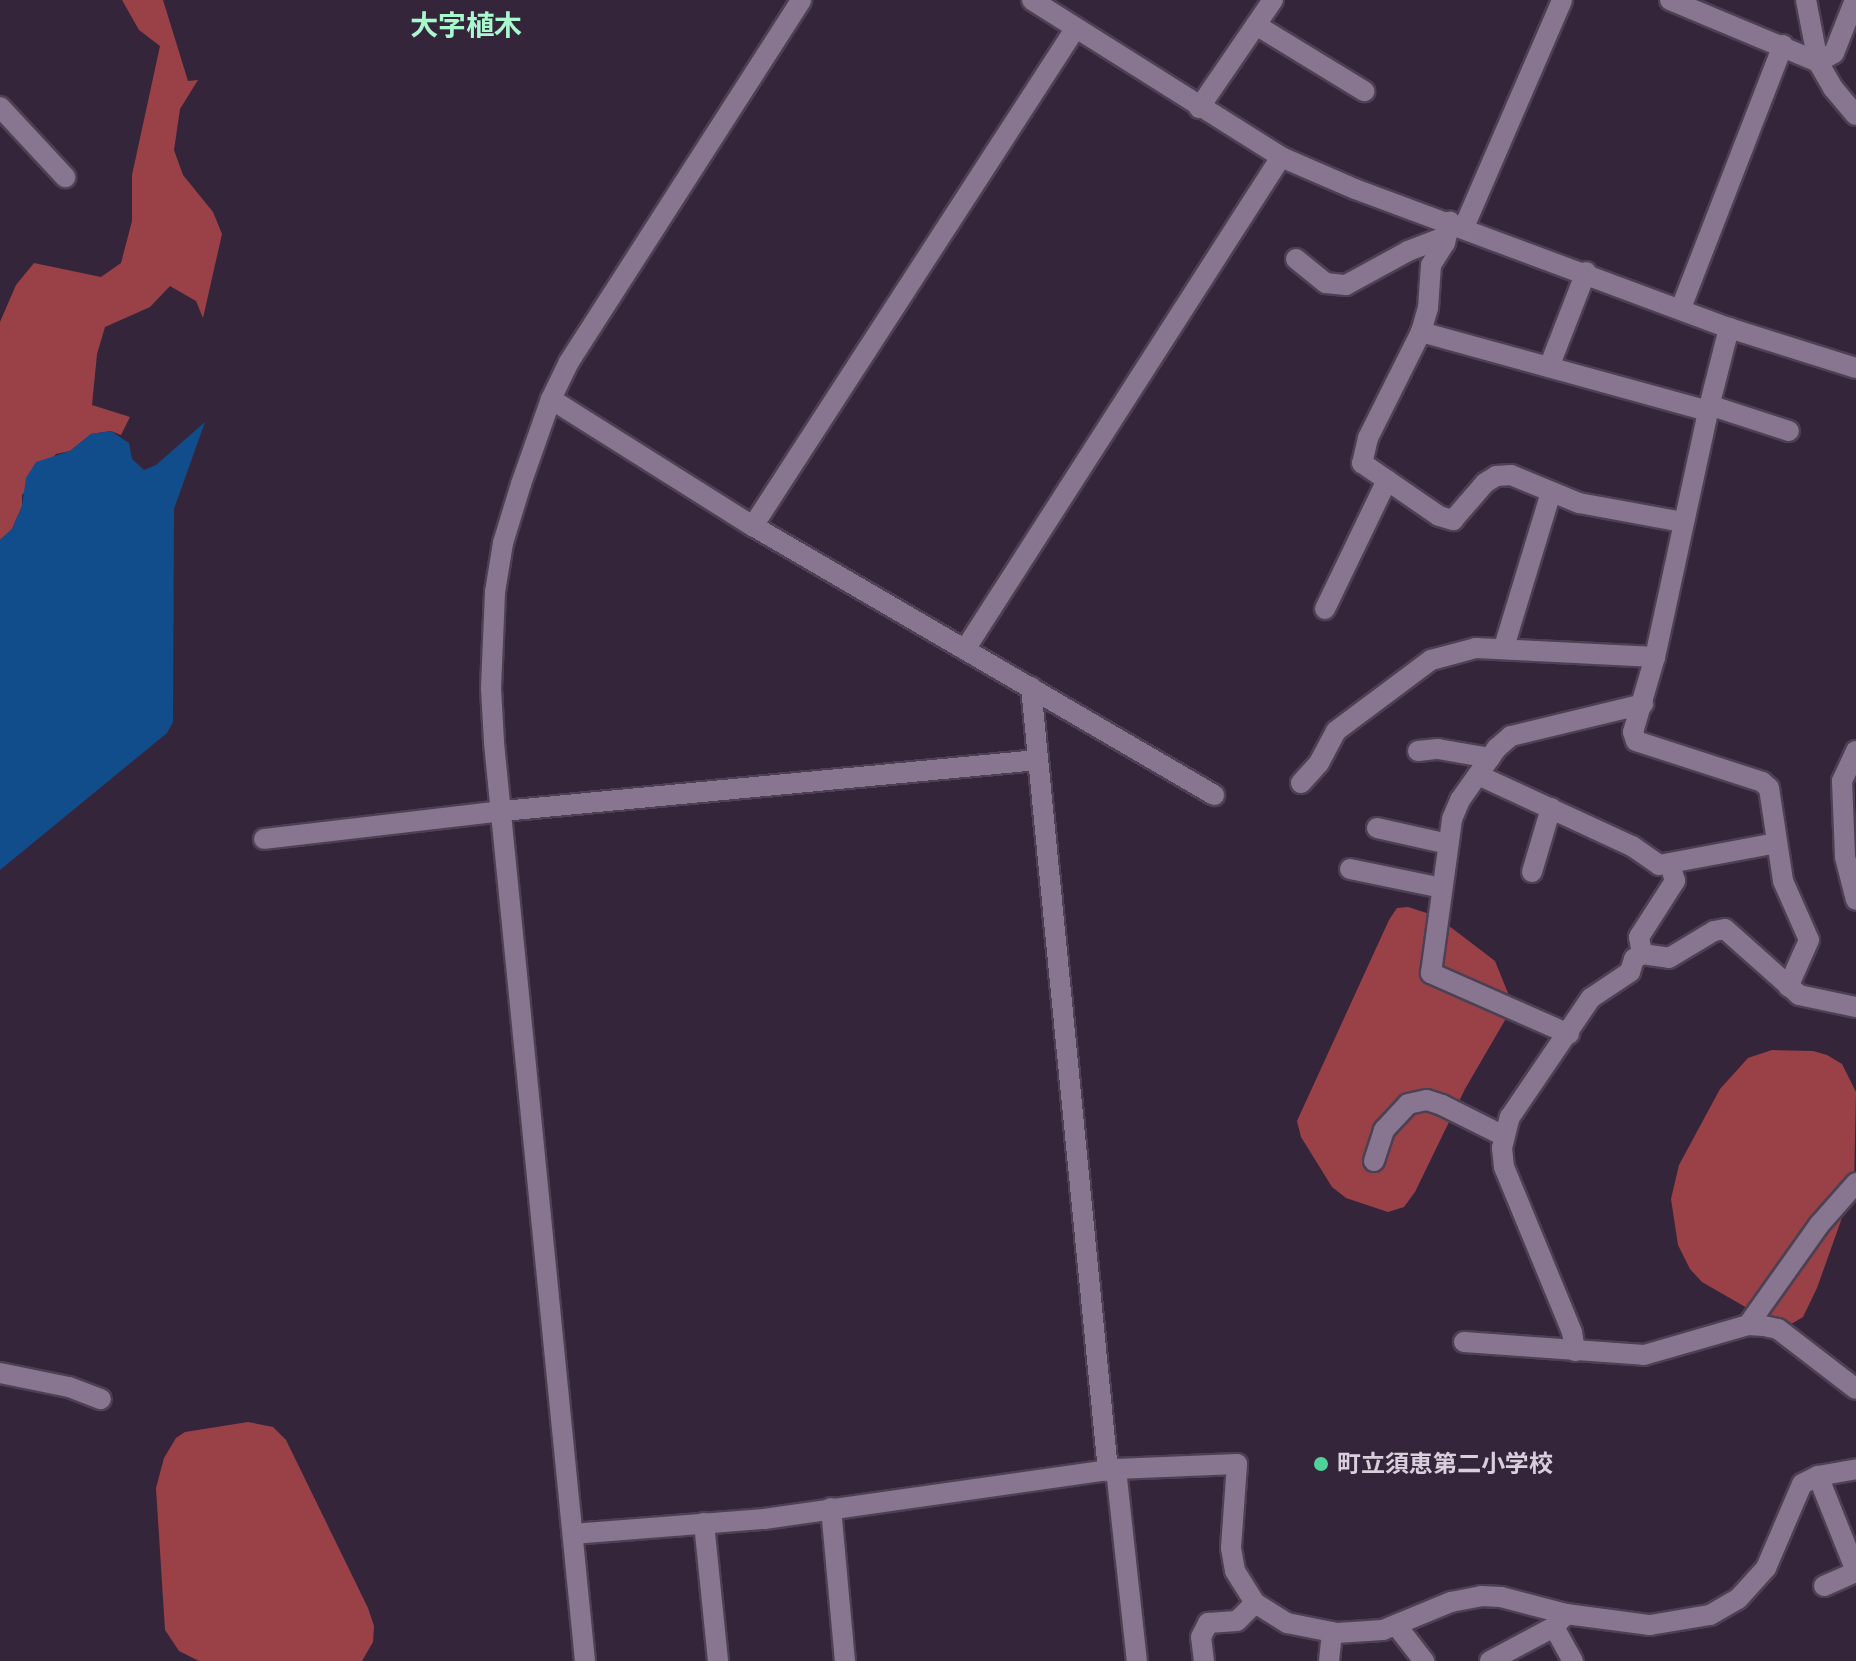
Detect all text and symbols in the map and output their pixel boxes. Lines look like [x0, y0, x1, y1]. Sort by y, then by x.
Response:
district label: 大字植木 [410, 8, 522, 42]
place label: 町立須恵第二小学校 [1337, 1450, 1553, 1478]
marker: 町立須恵第二小学校 [1312, 1455, 1330, 1473]

